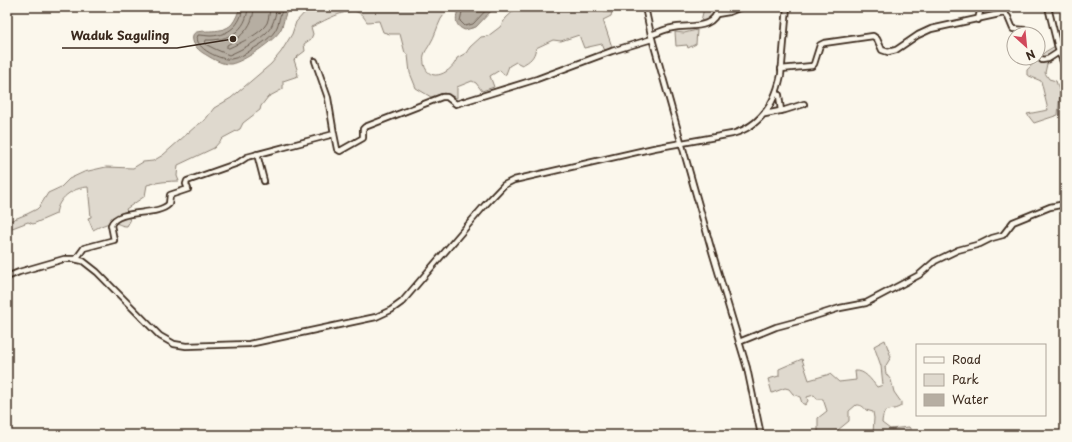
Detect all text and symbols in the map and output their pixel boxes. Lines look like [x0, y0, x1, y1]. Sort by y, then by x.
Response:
callout: Waduk Saguling [62, 24, 177, 48]
text: Waduk Saguling [71, 26, 169, 44]
north arrow [1006, 26, 1046, 66]
text: N [1023, 46, 1039, 65]
legend [916, 344, 1046, 416]
text: Road [952, 350, 981, 368]
text: Park [952, 370, 979, 388]
text: Water [952, 390, 989, 408]

